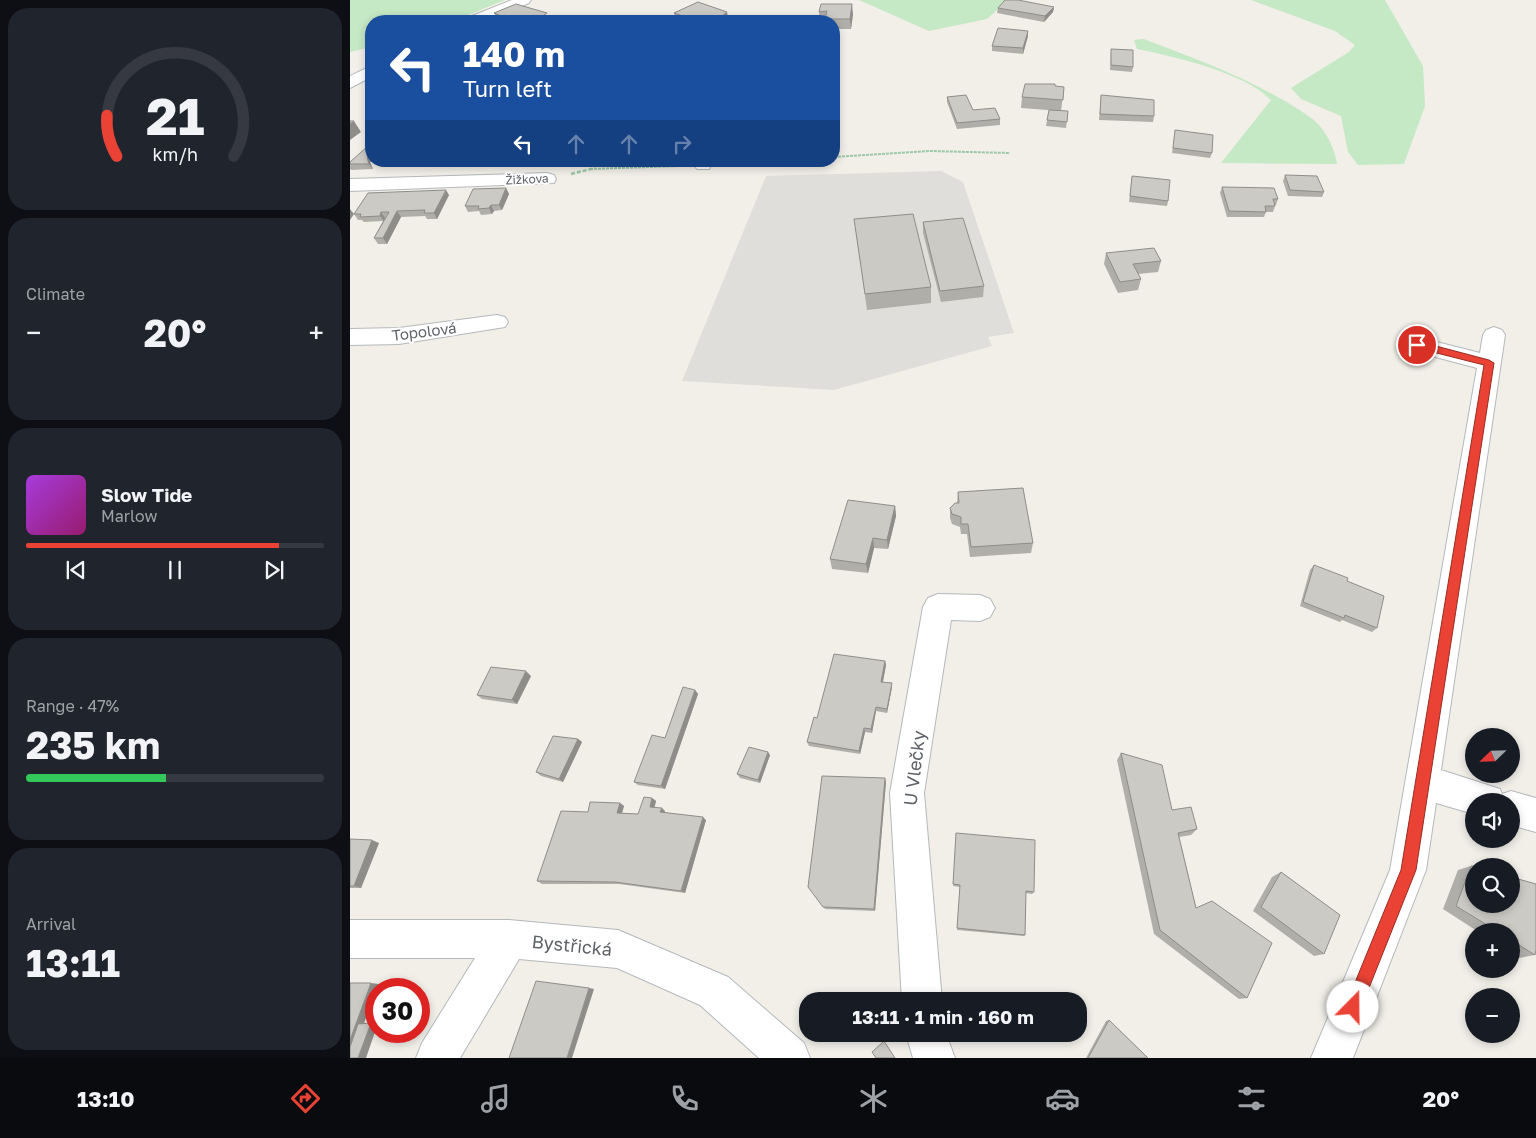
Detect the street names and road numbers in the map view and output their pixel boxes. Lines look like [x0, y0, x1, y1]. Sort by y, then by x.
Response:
street label: Žižkova [505, 170, 549, 188]
street label: Topolová [391, 318, 457, 344]
street label: U Vlečky [898, 729, 930, 807]
street label: Bystřická [531, 930, 613, 960]

